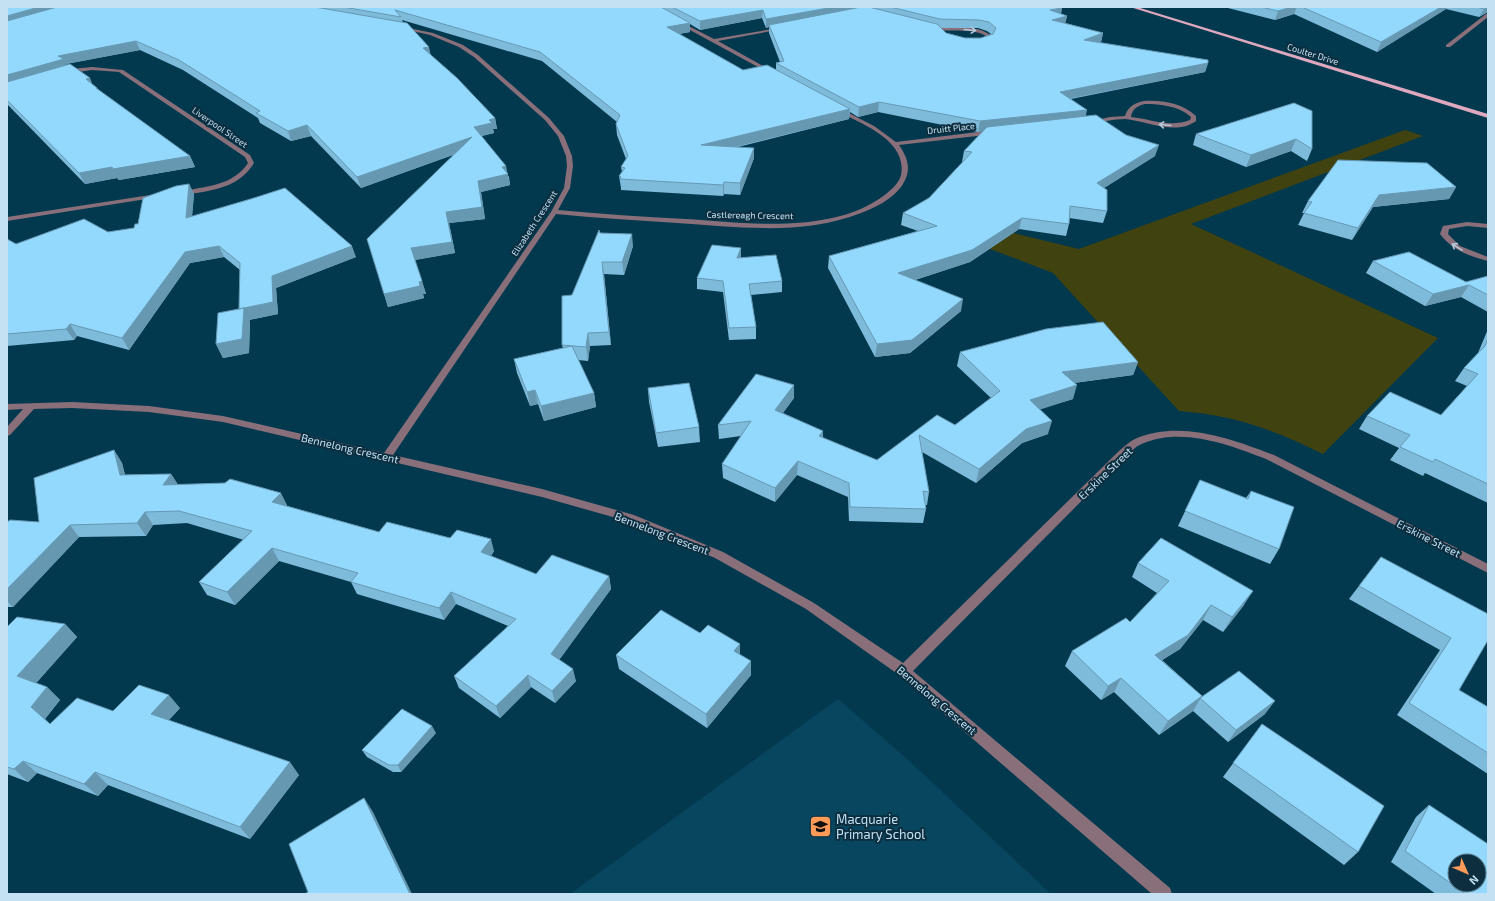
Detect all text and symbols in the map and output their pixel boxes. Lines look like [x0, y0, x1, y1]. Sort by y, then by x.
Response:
one-way arrow [963, 27, 976, 34]
street label: Coulter Drive [1286, 41, 1340, 67]
street label: Liverpool Street [190, 104, 250, 150]
street label: Druitt Place [927, 120, 976, 136]
one-way arrow [1159, 121, 1172, 128]
street label: Elizabeth Crescent [509, 188, 560, 258]
street label: Castlereagh Crescent [706, 209, 794, 221]
one-way arrow [1451, 242, 1463, 250]
street label: Bennelong Crescent [300, 430, 400, 466]
street label: Erskine Street [1075, 444, 1135, 502]
street label: Bennelong Crescent [613, 509, 711, 557]
street label: Erskine Street [1395, 516, 1463, 560]
street label: Bennelong Crescent [895, 663, 979, 737]
place label: Macquarie Primary School [836, 811, 925, 842]
school or university icon: Macquarie Primary School [808, 813, 834, 839]
north arrow [1447, 853, 1487, 893]
text: N [1467, 873, 1482, 888]

